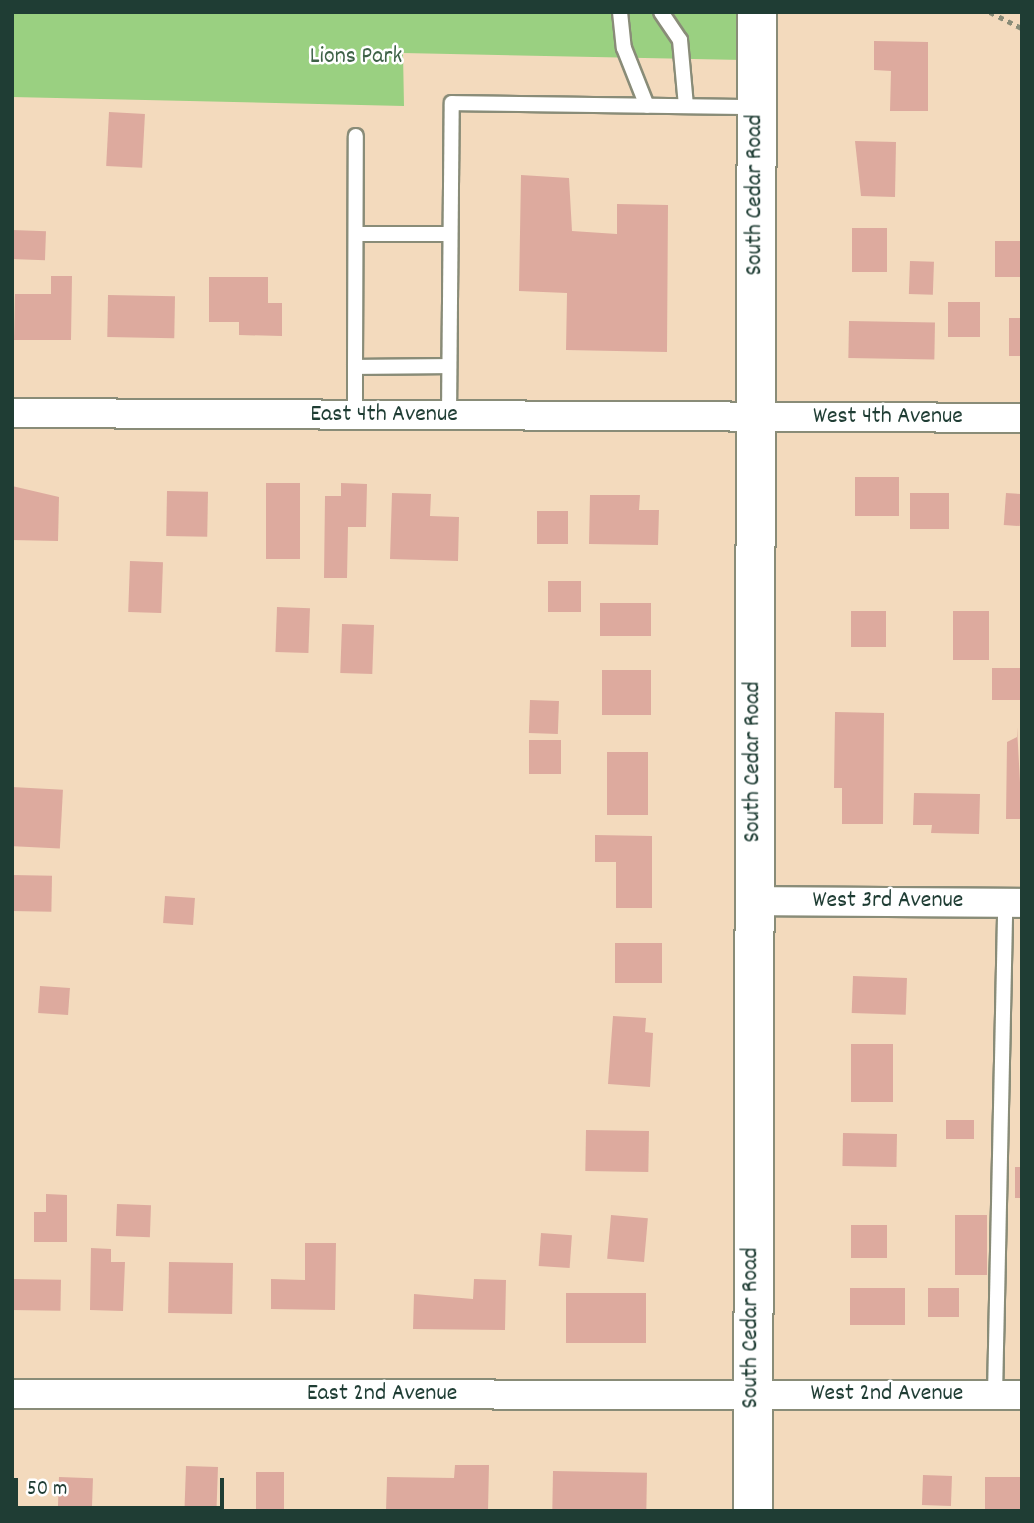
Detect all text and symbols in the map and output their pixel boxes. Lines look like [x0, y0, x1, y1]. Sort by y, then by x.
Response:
park label: Lions Park [310, 44, 402, 72]
street label: South Cedar Road [742, 114, 770, 276]
street label: East 4th Avenue [310, 402, 458, 430]
street label: West 4th Avenue [813, 404, 963, 432]
street label: South Cedar Road [740, 681, 768, 843]
street label: West 3rd Avenue [813, 888, 963, 916]
street label: South Cedar Road [738, 1247, 766, 1409]
street label: East 2nd Avenue [307, 1381, 457, 1409]
street label: West 2nd Avenue [811, 1381, 963, 1409]
scale bar [18, 1464, 228, 1508]
text: 50 m [27, 1475, 67, 1505]

